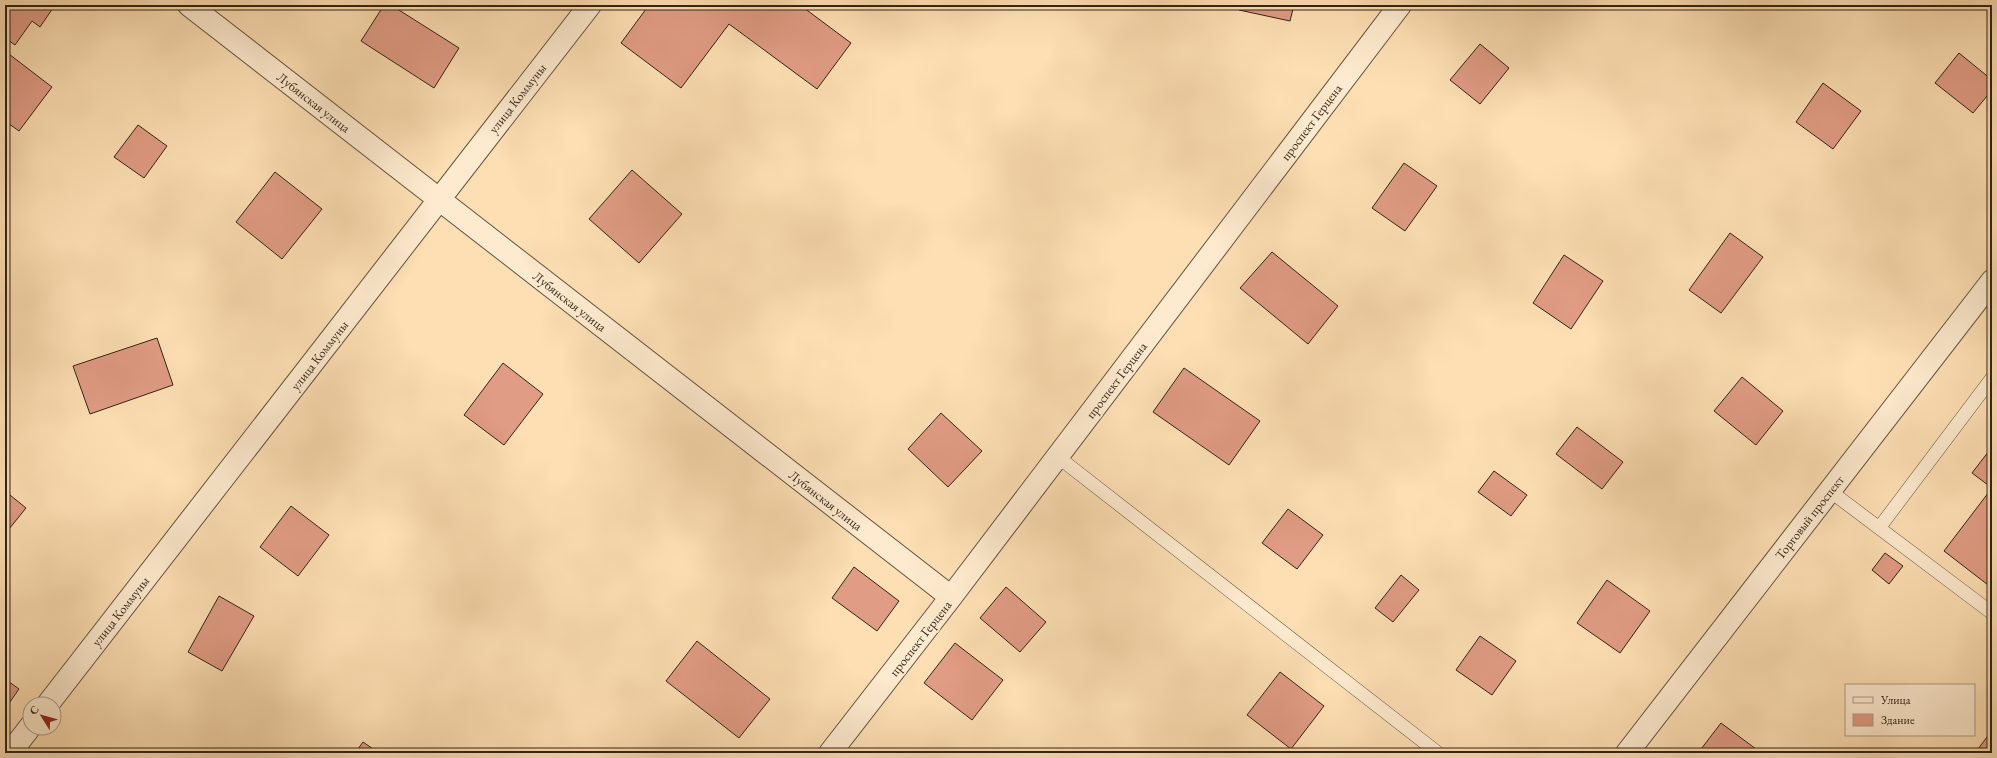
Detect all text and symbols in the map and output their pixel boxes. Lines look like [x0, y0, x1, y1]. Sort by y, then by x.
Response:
street label: улица Коммуны [485, 60, 550, 137]
street label: Лубянская улица [274, 68, 354, 137]
street label: проспект Герцена [1277, 80, 1346, 164]
street label: Лубянская улица [530, 267, 610, 336]
street label: улица Коммуны [287, 317, 352, 394]
street label: проспект Герцена [1082, 338, 1151, 422]
street label: Лубянская улица [786, 466, 866, 535]
street label: Торговый проспект [1771, 471, 1848, 563]
street label: улица Коммуны [88, 573, 153, 650]
street label: проспект Герцена [885, 596, 956, 680]
legend [1845, 684, 1975, 736]
text: Улица [1880, 692, 1911, 708]
north arrow [22, 696, 62, 736]
text: С [26, 702, 42, 717]
text: Здание [1881, 712, 1915, 728]

